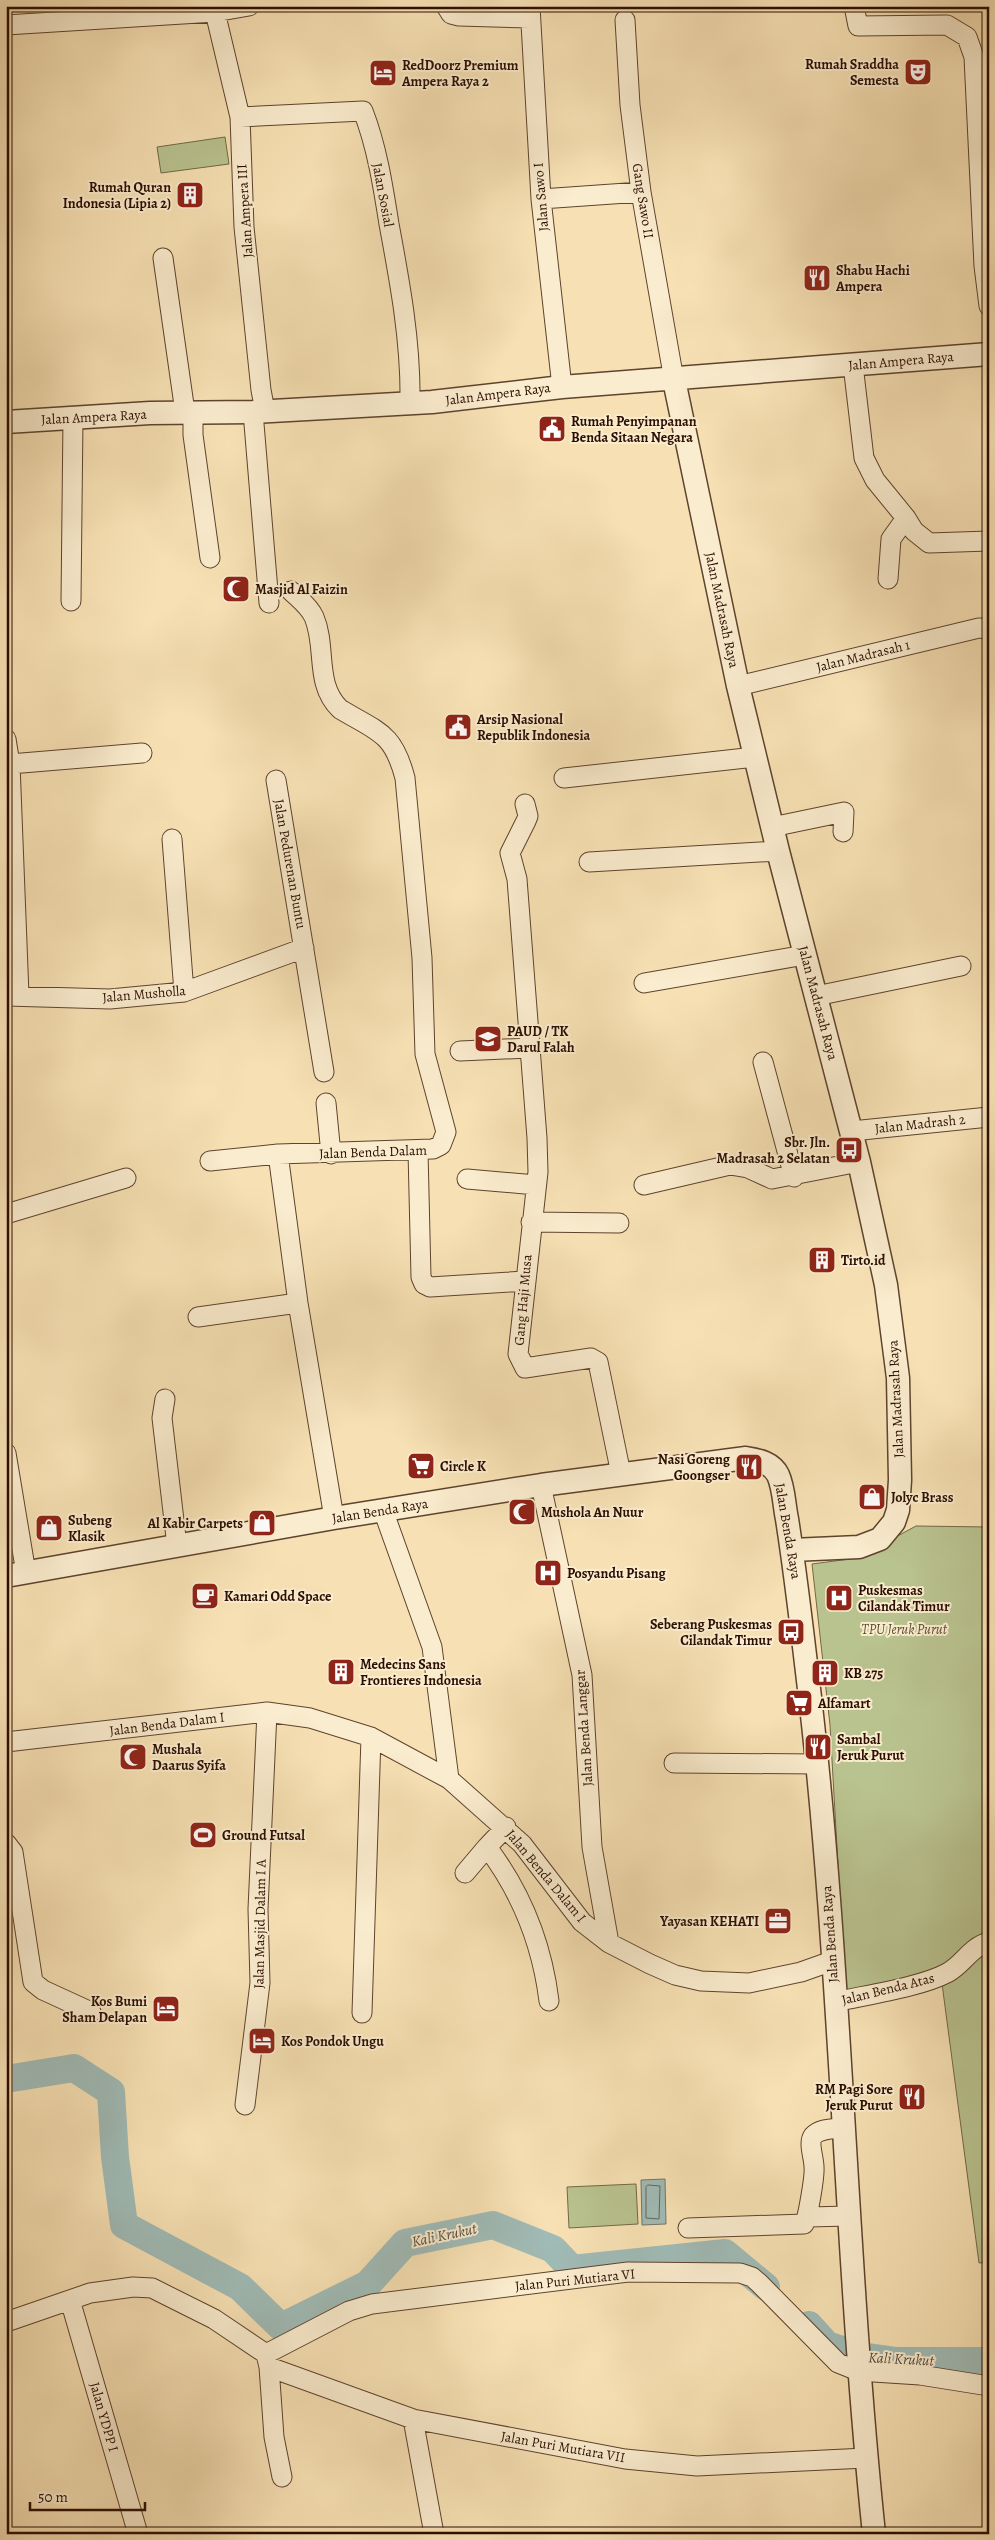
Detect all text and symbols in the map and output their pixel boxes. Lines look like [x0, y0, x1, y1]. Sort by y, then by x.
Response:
place label: Rumah Sraddha Semesta [805, 55, 899, 90]
place label: RedDoorz Premium Ampera Raya 2 [401, 56, 519, 91]
theatre icon: Rumah Sraddha Semesta [903, 57, 933, 87]
hotel icon: RedDoorz Premium Ampera Raya 2 [368, 58, 398, 88]
street label: Jalan Sosial [368, 161, 399, 229]
street label: Jalan Sawo I [529, 162, 553, 232]
street label: Gang Sawo II [628, 162, 658, 240]
street label: Jalan Ampera III [232, 163, 258, 259]
place label: Rumah Quran Indonesia (Lipia 2) [63, 178, 171, 213]
building icon: Rumah Quran Indonesia (Lipia 2) [175, 180, 205, 210]
place label: Shabu Hachi Ampera [835, 261, 910, 296]
restaurant icon: Shabu Hachi Ampera [802, 263, 832, 293]
street label: Jalan Ampera Raya [847, 347, 955, 375]
street label: Jalan Ampera Raya [444, 378, 552, 410]
street label: Jalan Ampera Raya [41, 405, 148, 429]
place label: Rumah Penyimpanan Benda Sitaan Negara [571, 412, 697, 447]
public building icon: Rumah Penyimpanan Benda Sitaan Negara [537, 414, 567, 444]
street label: Jalan Madrasah Raya [700, 550, 744, 670]
mosque icon: Masjid Al Faizin [221, 574, 251, 604]
place label: Masjid Al Faizin [255, 580, 348, 599]
street label: Jalan Madrasah 1 [814, 635, 912, 677]
place label: Arsip Nasional Republik Indonesia [476, 710, 591, 745]
public building icon: Arsip Nasional Republik Indonesia [443, 712, 473, 742]
street label: Jalan Pedurenan Buntu [269, 798, 311, 931]
street label: Jalan Madrasah Raya [794, 944, 843, 1063]
street label: Jalan Musholla [102, 981, 187, 1007]
place label: PAUD / TK Darul Falah [507, 1022, 575, 1057]
school or university icon: PAUD / TK Darul Falah [473, 1024, 503, 1054]
street label: Jalan Madrash 2 [874, 1110, 967, 1138]
place label: Sbr. Jln. Madrasah 2 Selatan [717, 1133, 830, 1168]
bus stop icon: Sbr. Jln. Madrasah 2 Selatan [834, 1135, 864, 1165]
street label: Jalan Benda Dalam [319, 1141, 428, 1163]
building icon: Tirto.id [807, 1245, 837, 1275]
place label: Tirto.id [841, 1251, 886, 1270]
street label: Gang Haji Musa [510, 1253, 536, 1346]
street label: Jalan Madrasah Raya [883, 1339, 909, 1458]
place label: Nasi Goreng Goongser [658, 1450, 731, 1485]
supermarket icon: Circle K [406, 1451, 436, 1481]
restaurant icon: Nasi Goreng Goongser [734, 1452, 764, 1482]
place label: Circle K [440, 1457, 487, 1476]
street label: Jalan Benda Raya [770, 1482, 806, 1581]
shop icon: Jolyc Brass [857, 1482, 887, 1512]
place label: Jolyc Brass [891, 1488, 954, 1507]
street label: Jalan Benda Raya [331, 1494, 430, 1528]
mosque icon: Mushola An Nuur [507, 1497, 537, 1527]
place label: Mushola An Nuur [541, 1503, 644, 1522]
shop icon: Al Kabir Carpets [247, 1508, 277, 1538]
place label: Subeng Klasik [68, 1511, 113, 1546]
shop icon: Subeng Klasik [34, 1513, 64, 1543]
place label: Al Kabir Carpets [146, 1514, 243, 1533]
hospital icon: Posyandu Pisang [533, 1558, 563, 1588]
place label: Posyandu Pisang [567, 1564, 667, 1583]
cafe icon: Kamari Odd Space [190, 1581, 220, 1611]
place label: Puskesmas Cilandak Timur [858, 1581, 950, 1616]
hospital icon: Puskesmas Cilandak Timur [824, 1583, 854, 1613]
place label: Kamari Odd Space [224, 1587, 332, 1606]
place label: Seberang Puskesmas Cilandak Timur [650, 1615, 772, 1650]
bus stop icon: Seberang Puskesmas Cilandak Timur [776, 1617, 806, 1647]
park label: TPU Jeruk Purut [861, 1620, 948, 1639]
place label: Medecins Sans Frontieres Indonesia [360, 1655, 482, 1690]
building icon: Medecins Sans Frontieres Indonesia [326, 1657, 356, 1687]
building icon: KB 275 [810, 1658, 840, 1688]
place label: KB 275 [844, 1664, 883, 1683]
street label: Jalan Benda Langgar [570, 1668, 598, 1787]
supermarket icon: Alfamart [784, 1688, 814, 1718]
place label: Alfamart [817, 1694, 871, 1713]
street label: Jalan Benda Dalam I [108, 1708, 226, 1740]
place label: Sambal Jeruk Purut [837, 1730, 905, 1765]
restaurant icon: Sambal Jeruk Purut [803, 1732, 833, 1762]
place label: Mushala Daarus Syifa [152, 1740, 226, 1775]
mosque icon: Mushala Daarus Syifa [118, 1742, 148, 1772]
sports icon: Ground Futsal [188, 1820, 218, 1850]
place label: Ground Futsal [222, 1826, 305, 1845]
street label: Jalan Benda Dalam I [501, 1826, 591, 1926]
street label: Jalan Masjid Dalam I A [249, 1858, 271, 1989]
street label: Jalan Benda Raya [817, 1884, 843, 1983]
office icon: Yayasan KEHATI [763, 1906, 793, 1936]
place label: Yayasan KEHATI [659, 1912, 759, 1931]
street label: Jalan Benda Atas [840, 1968, 936, 2010]
place label: Kos Bumi Sham Delapan [62, 1992, 147, 2027]
hotel icon: Kos Bumi Sham Delapan [151, 1994, 181, 2024]
hotel icon: Kos Pondok Ungu [247, 2026, 277, 2056]
place label: Kos Pondok Ungu [281, 2032, 384, 2051]
place label: RM Pagi Sore Jeruk Purut [815, 2080, 894, 2115]
restaurant icon: RM Pagi Sore Jeruk Purut [897, 2082, 927, 2112]
water label: Kali Krukut [410, 2218, 479, 2252]
street label: Jalan Puri Mutiara VI [514, 2264, 636, 2296]
water label: Kali Krukut [868, 2347, 935, 2371]
street label: Jalan YDPP I [85, 2380, 123, 2454]
street label: Jalan Puri Mutiara VII [499, 2427, 627, 2467]
scale bar [30, 2480, 145, 2512]
text: 50 m [38, 2487, 68, 2507]

